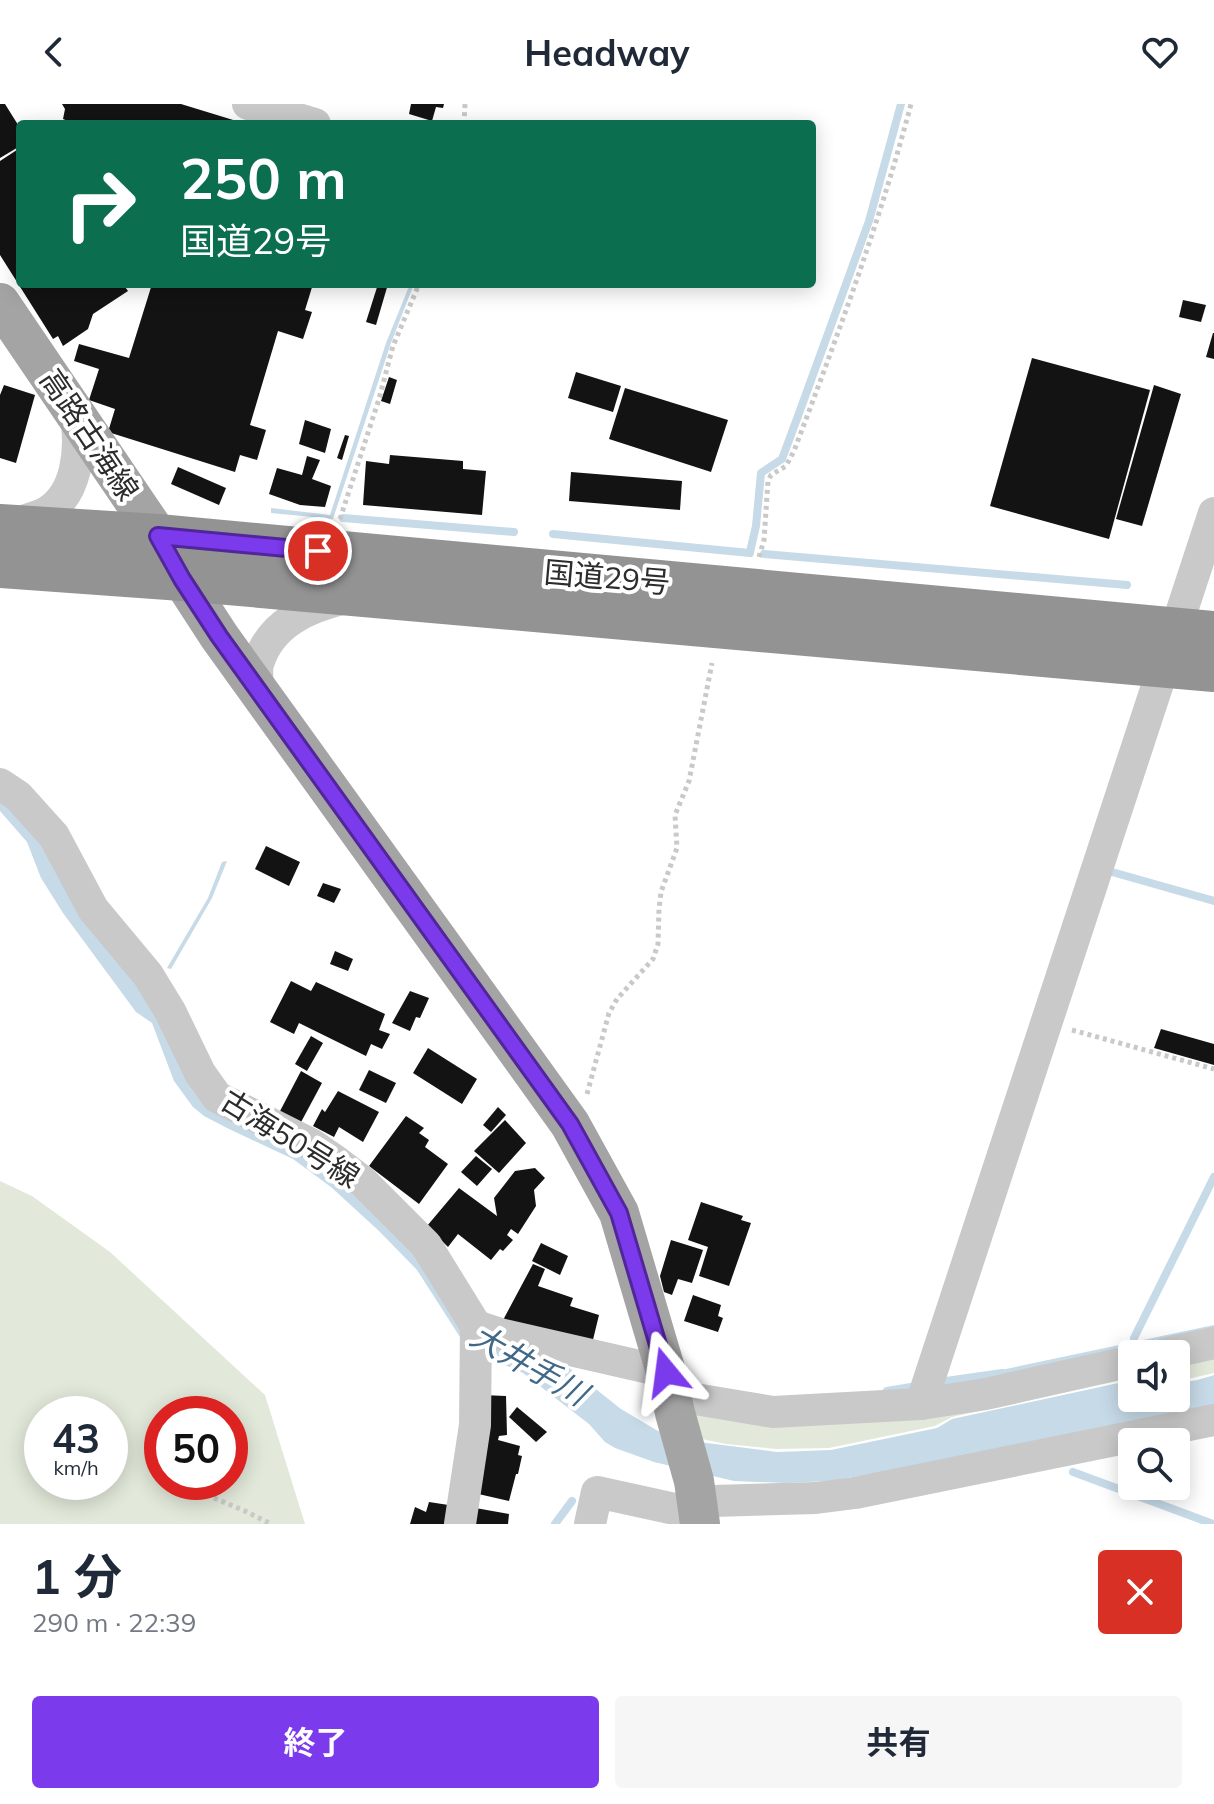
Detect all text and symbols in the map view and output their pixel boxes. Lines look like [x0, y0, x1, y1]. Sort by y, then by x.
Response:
icon: back [32, 30, 76, 74]
text: Headway [524, 30, 690, 75]
icon: heart [1138, 30, 1182, 74]
text: 250 m [180, 143, 347, 213]
icon: right [48, 152, 152, 256]
text: 国道29号 [180, 218, 331, 263]
street label: 高路古海線 [32, 362, 148, 507]
pin [284, 517, 352, 585]
icon: arrive [296, 529, 340, 573]
street label: 国道29号 [543, 553, 672, 601]
street label: 古海50号線 [214, 1081, 367, 1196]
water label: 大井手川 [464, 1315, 598, 1415]
position arrow [624, 1330, 708, 1414]
map controls [1118, 1340, 1190, 1500]
button: sound [1118, 1340, 1190, 1412]
speed limit sign: 50 [144, 1396, 248, 1500]
text: 43 [52, 1413, 100, 1463]
button: search [1118, 1428, 1190, 1500]
text: km/h [53, 1455, 99, 1480]
text: 1 分 [32, 1546, 122, 1606]
button: close [1098, 1550, 1182, 1634]
text: 290 m · 22:39 [32, 1606, 196, 1639]
button: 終了 [32, 1696, 599, 1788]
button: 共有 [615, 1696, 1182, 1788]

